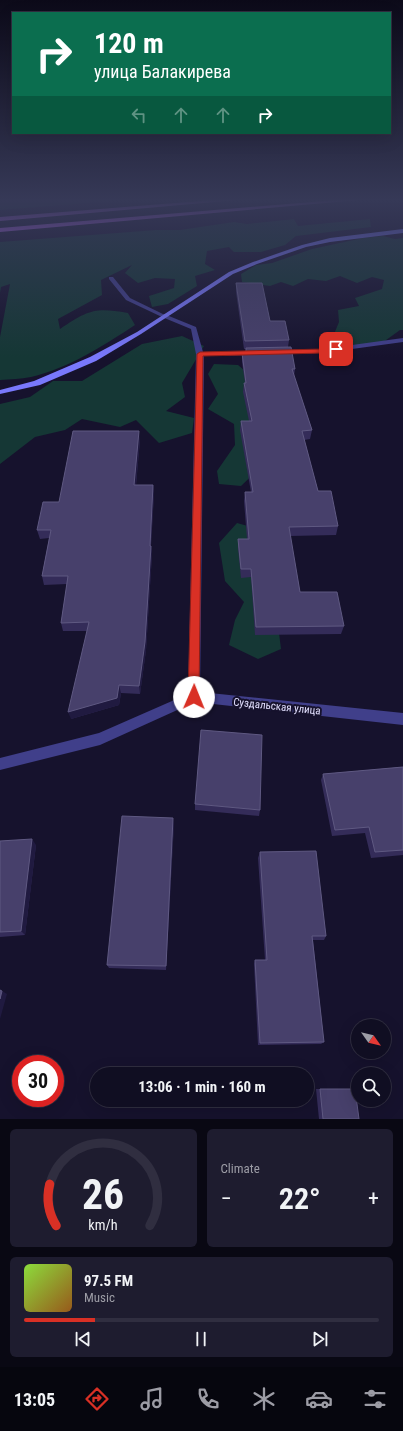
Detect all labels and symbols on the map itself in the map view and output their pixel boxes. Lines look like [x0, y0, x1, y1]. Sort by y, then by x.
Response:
pin [319, 332, 353, 366]
position arrow [173, 676, 215, 718]
street label: Суздальская улица [233, 695, 321, 718]
north arrow [351, 1019, 391, 1059]
speed limit sign: 30 [12, 1055, 64, 1107]

